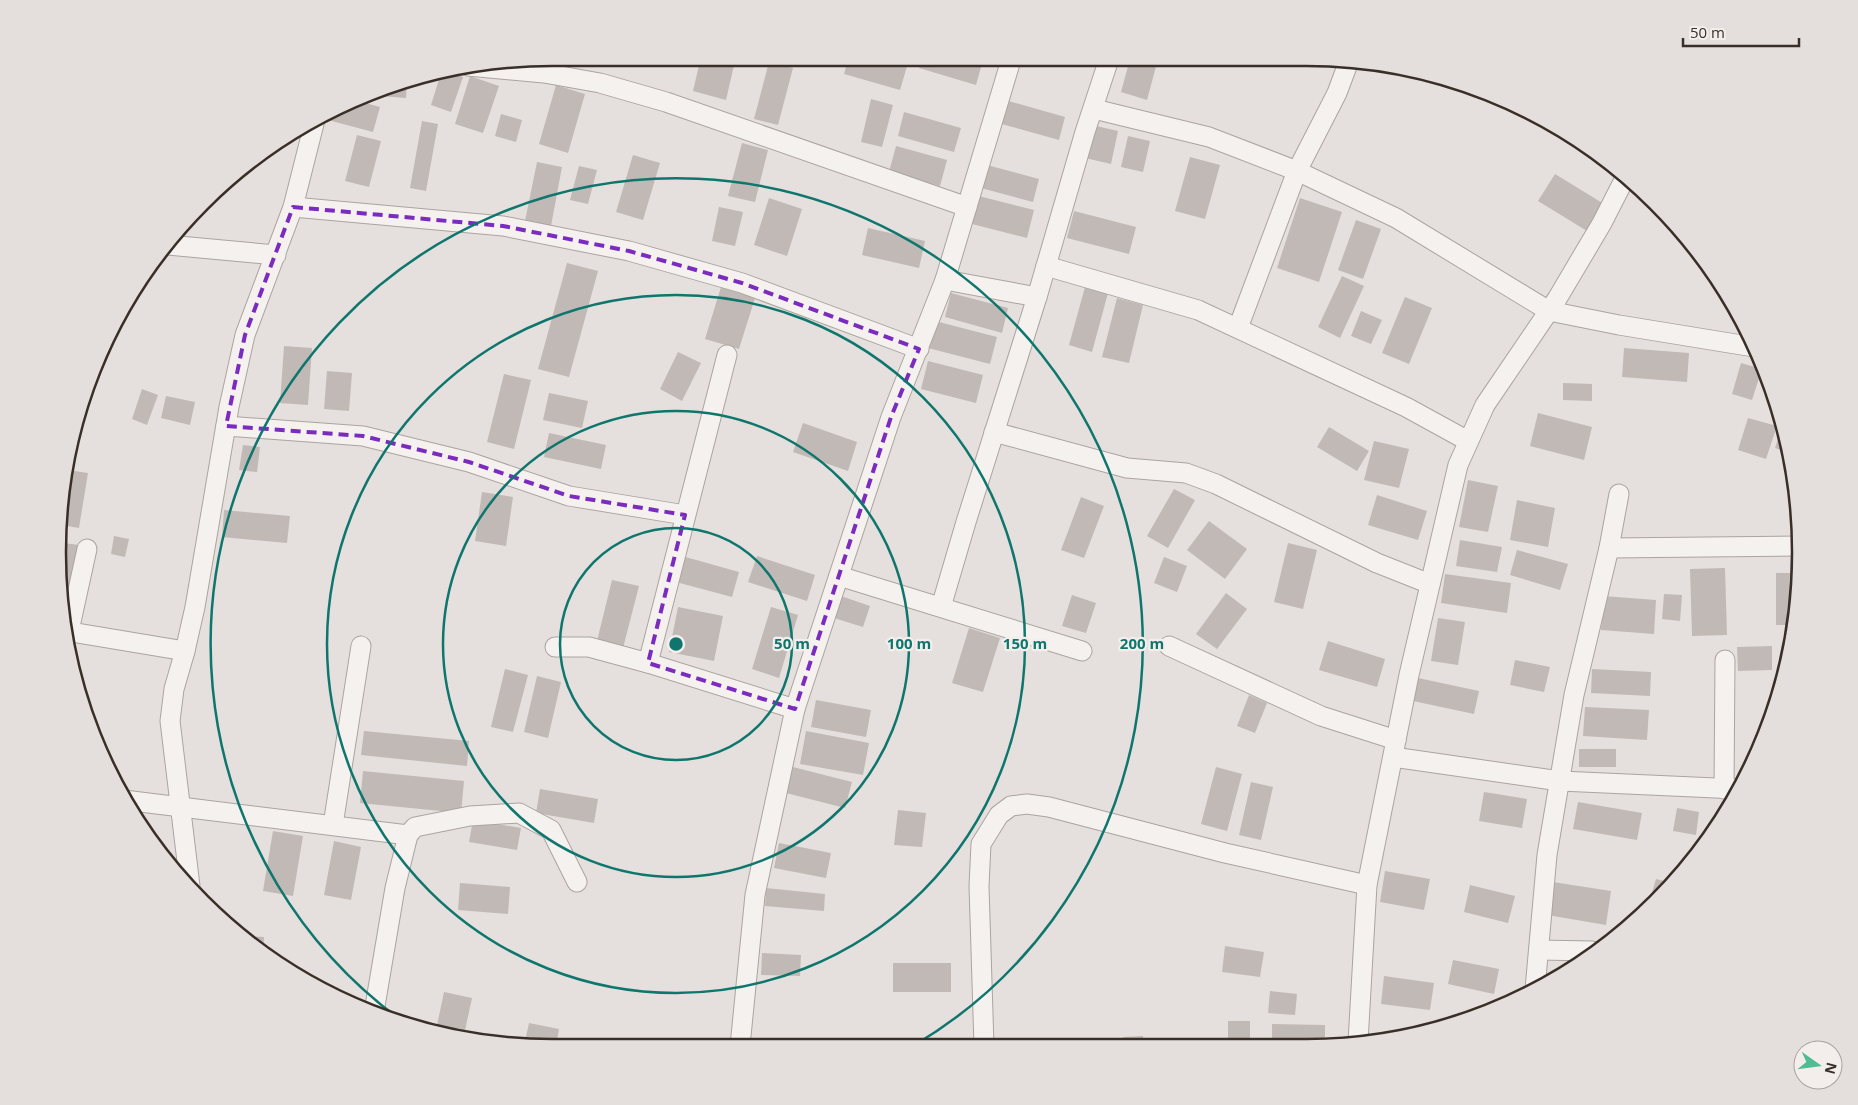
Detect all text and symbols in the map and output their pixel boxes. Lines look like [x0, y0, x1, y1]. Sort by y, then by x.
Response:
scale bar [1683, 15, 1799, 47]
text: 50 m [1690, 22, 1725, 42]
text: 50 m [774, 633, 810, 653]
text: 100 m [887, 633, 931, 653]
text: 150 m [1003, 633, 1047, 653]
text: 200 m [1120, 633, 1164, 653]
centre of rings [667, 635, 685, 653]
north arrow [1793, 1040, 1843, 1090]
text: N [1821, 1060, 1842, 1076]

